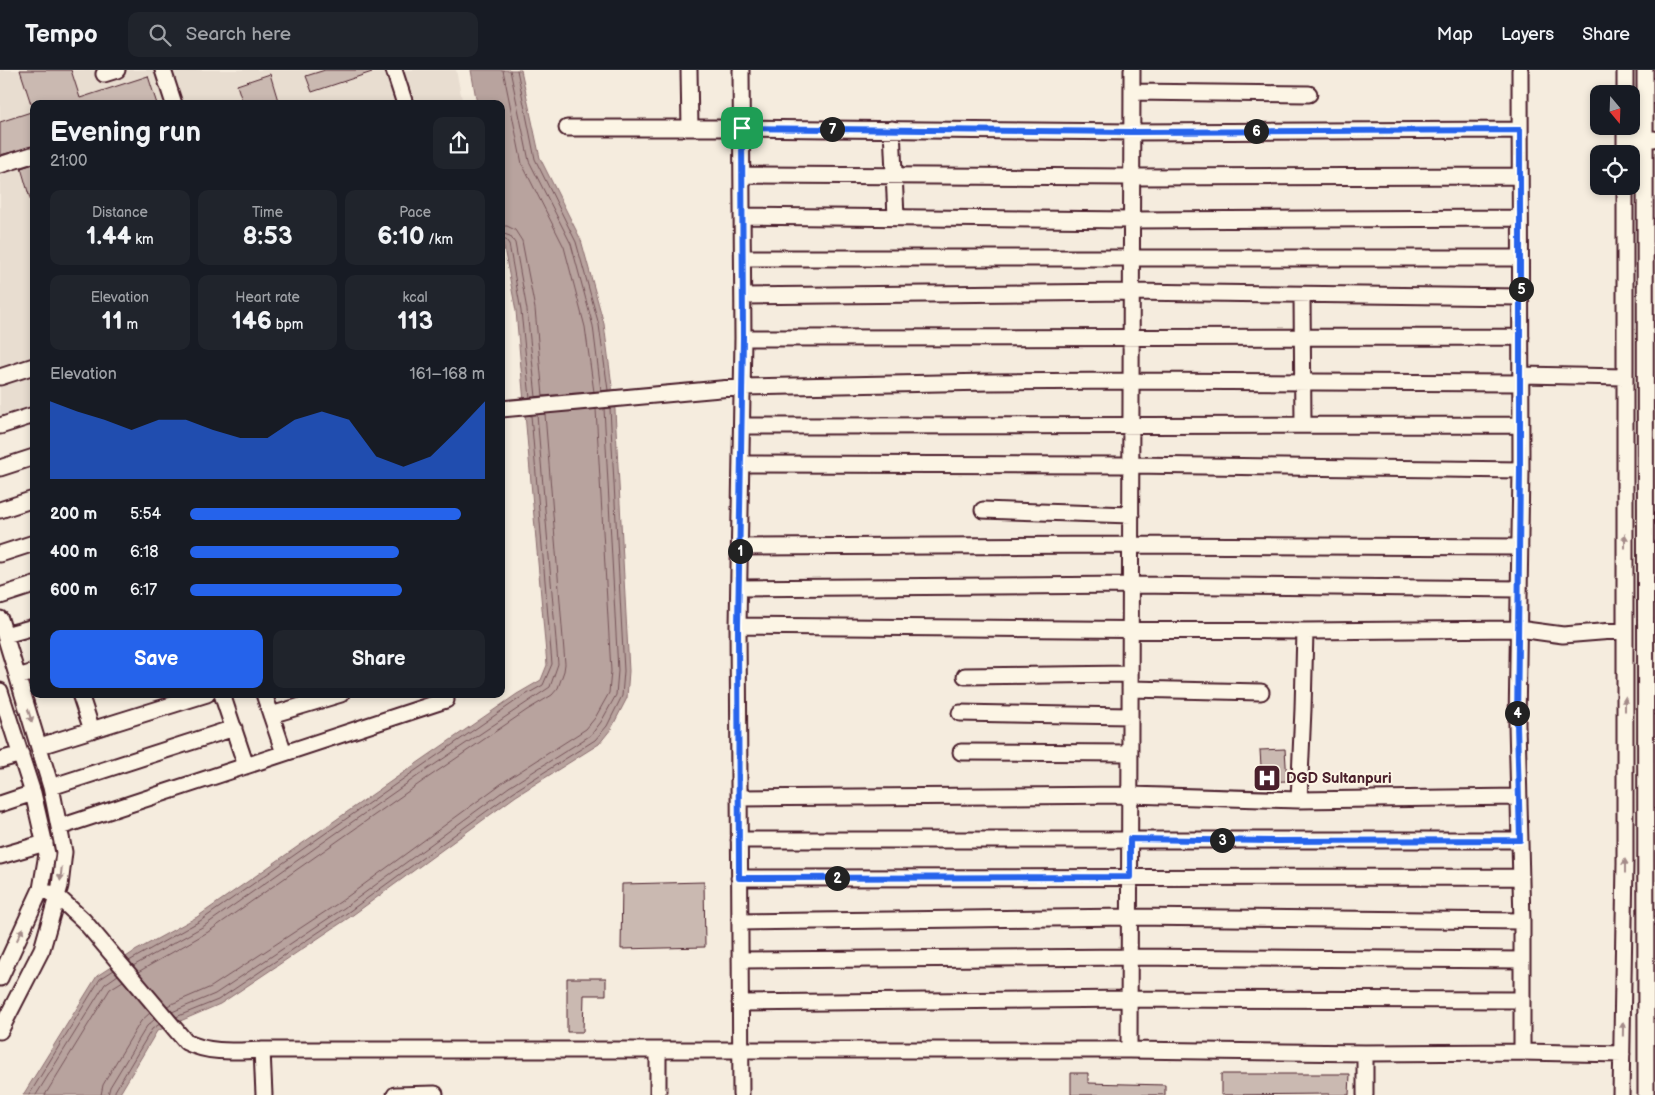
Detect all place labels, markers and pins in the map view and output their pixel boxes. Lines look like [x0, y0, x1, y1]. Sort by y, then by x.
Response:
pin [721, 107, 763, 149]
pin: 7 [820, 116, 844, 142]
pin: 6 [1244, 118, 1268, 144]
pin: 5 [1508, 276, 1534, 302]
pin: 1 [728, 538, 752, 564]
pin: 4 [1504, 700, 1530, 726]
hospital icon: DGD Sultanpuri [1252, 763, 1282, 793]
place label: DGD Sultanpuri [1286, 769, 1392, 788]
pin: 3 [1210, 828, 1234, 852]
pin: 2 [824, 866, 850, 890]

